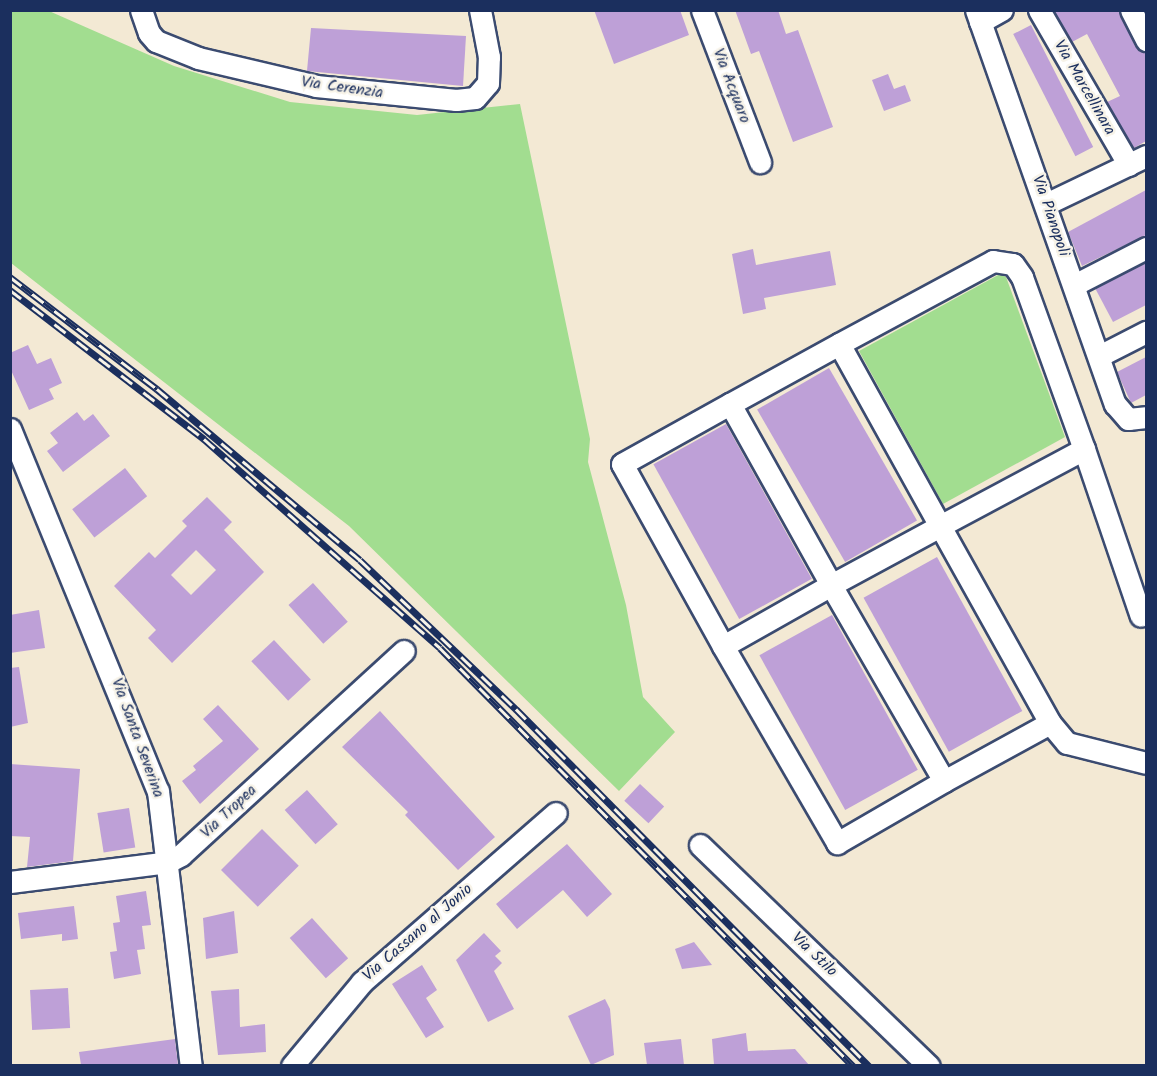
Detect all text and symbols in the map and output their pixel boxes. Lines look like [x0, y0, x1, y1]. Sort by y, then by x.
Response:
street label: Via Marcellinara [1049, 37, 1119, 139]
street label: Via Acquaro [708, 46, 754, 126]
street label: Via Cerenzia [300, 73, 384, 103]
street label: Via Pianopoli [1027, 173, 1073, 259]
street label: Via Santa Severina [106, 676, 168, 800]
street label: Via Tropea [197, 781, 261, 843]
street label: Via Cassano al Jonio [359, 880, 477, 986]
street label: Via Stilo [787, 929, 841, 981]

